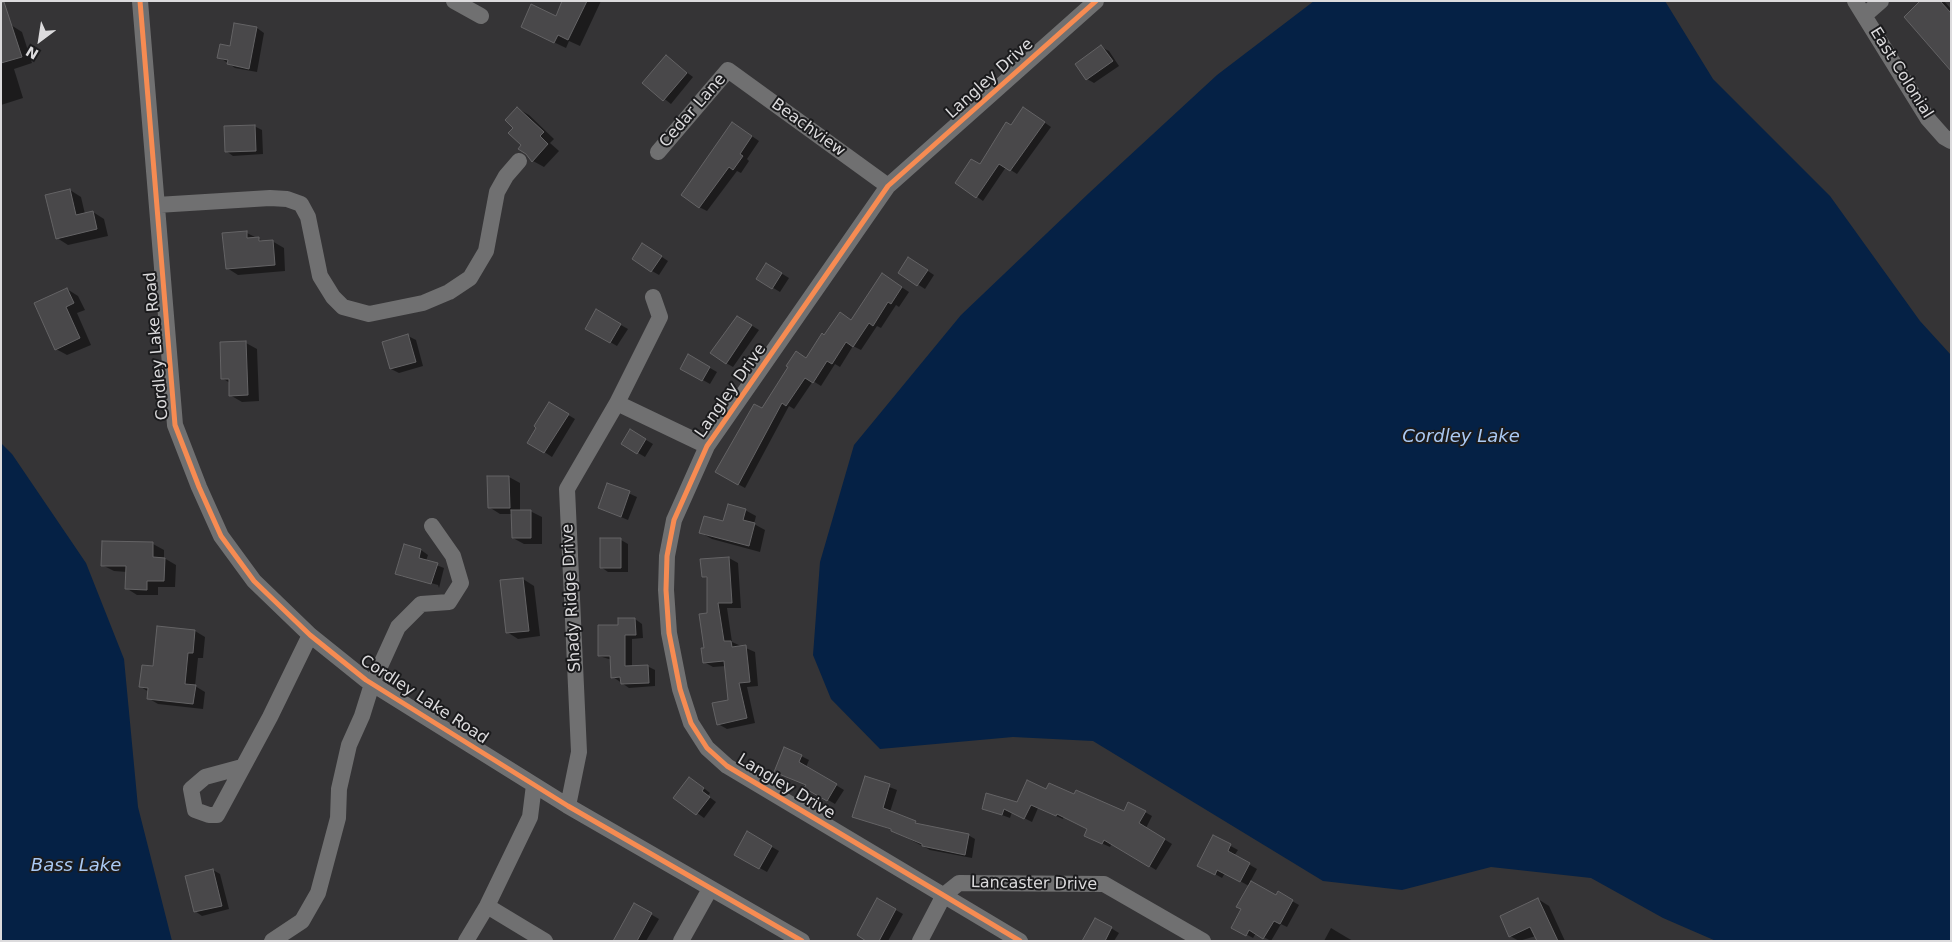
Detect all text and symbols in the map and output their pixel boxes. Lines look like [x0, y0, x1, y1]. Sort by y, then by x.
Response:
north arrow [15, 15, 65, 65]
street label: East Colonial [1865, 24, 1937, 122]
street label: Langley Drive [943, 35, 1037, 123]
text: N [23, 43, 41, 63]
street label: Cedar Lane [656, 70, 730, 152]
street label: Beachview [767, 95, 849, 161]
street label: Cordley Lake Road [141, 271, 173, 421]
street label: Langley Drive [691, 340, 771, 442]
water label: Cordley Lake [1402, 426, 1520, 448]
street label: Shady Ridge Drive [559, 523, 585, 673]
street label: Cordley Lake Road [356, 651, 492, 749]
street label: Langley Drive [734, 750, 838, 824]
water label: Bass Lake [31, 855, 121, 877]
street label: Lancaster Drive [971, 873, 1097, 895]

